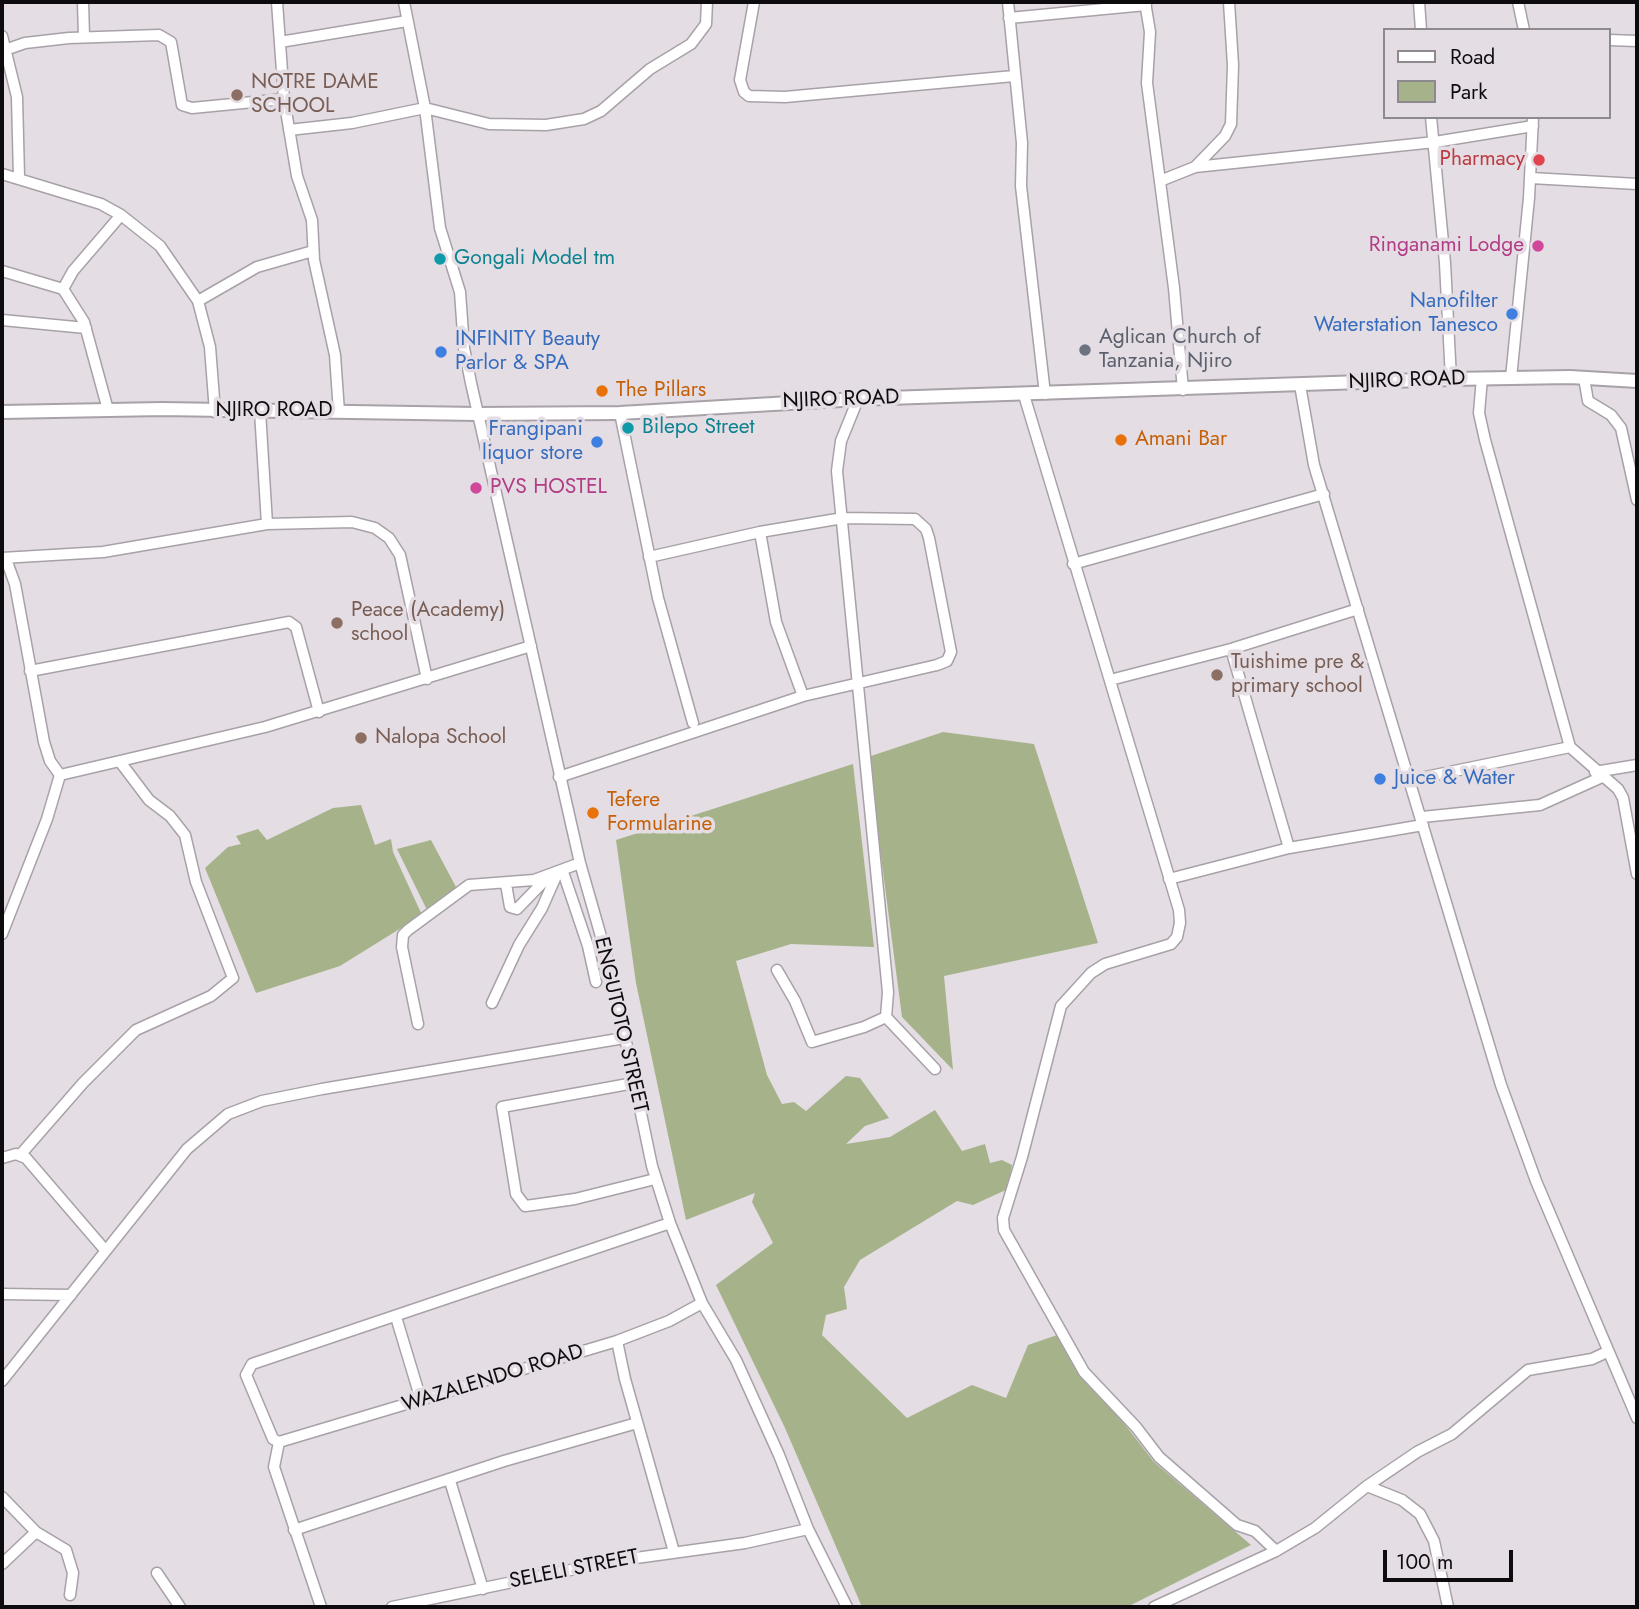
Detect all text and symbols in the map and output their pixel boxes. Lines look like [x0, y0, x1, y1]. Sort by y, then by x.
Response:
legend [1384, 28, 1611, 119]
text: Road [1450, 42, 1495, 72]
place label: NOTRE DAME SCHOOL [251, 70, 379, 120]
text: Park [1450, 77, 1487, 107]
marker: NOTRE DAME SCHOOL [229, 87, 245, 103]
place label: Pharmacy [1439, 147, 1525, 173]
marker: Pharmacy [1531, 152, 1547, 168]
place label: Ringanami Lodge [1369, 233, 1524, 259]
marker: Ringanami Lodge [1530, 238, 1546, 254]
place label: Gongali Model tm [454, 246, 615, 272]
marker: Gongali Model tm [432, 251, 448, 267]
place label: Nanofilter Waterstation Tanesco [1314, 289, 1498, 339]
marker: Nanofilter Waterstation Tanesco [1504, 306, 1520, 322]
place label: Aglican Church of Tanzania, Njiro [1099, 325, 1261, 375]
place label: INFINITY Beauty Parlor & SPA [455, 327, 600, 377]
marker: Aglican Church of Tanzania, Njiro [1077, 342, 1093, 358]
marker: INFINITY Beauty Parlor & SPA [433, 344, 449, 360]
street label: NJIRO ROAD [1348, 366, 1466, 396]
place label: The Pillars [616, 378, 706, 404]
marker: The Pillars [594, 383, 610, 399]
street label: NJIRO ROAD [782, 385, 900, 415]
street label: NJIRO ROAD [216, 398, 332, 424]
place label: Bilepo Street [642, 415, 755, 441]
place label: Frangipani liquor store [482, 417, 583, 467]
marker: Bilepo Street [620, 420, 636, 436]
place label: Amani Bar [1135, 427, 1227, 453]
marker: Amani Bar [1113, 432, 1129, 448]
marker: Frangipani liquor store [589, 434, 605, 450]
place label: PVS HOSTEL [490, 475, 607, 501]
marker: PVS HOSTEL [468, 480, 484, 496]
place label: Peace (Academy) school [351, 598, 505, 648]
marker: Peace (Academy) school [329, 615, 345, 631]
place label: Tuishime pre & primary school [1231, 650, 1364, 700]
marker: Tuishime pre & primary school [1209, 667, 1225, 683]
place label: Nalopa School [375, 725, 506, 751]
marker: Nalopa School [353, 730, 369, 746]
place label: Juice & Water [1394, 766, 1515, 792]
marker: Juice & Water [1372, 771, 1388, 787]
place label: Tefere Formularine [607, 788, 712, 838]
marker: Tefere Formularine [585, 805, 601, 821]
street label: ENGUTOTO STREET [588, 935, 652, 1115]
street label: WAZALENDO ROAD [399, 1339, 587, 1419]
scale bar [1387, 1536, 1516, 1580]
street label: SELELI STREET [507, 1545, 641, 1595]
text: 100 m [1396, 1547, 1453, 1577]

